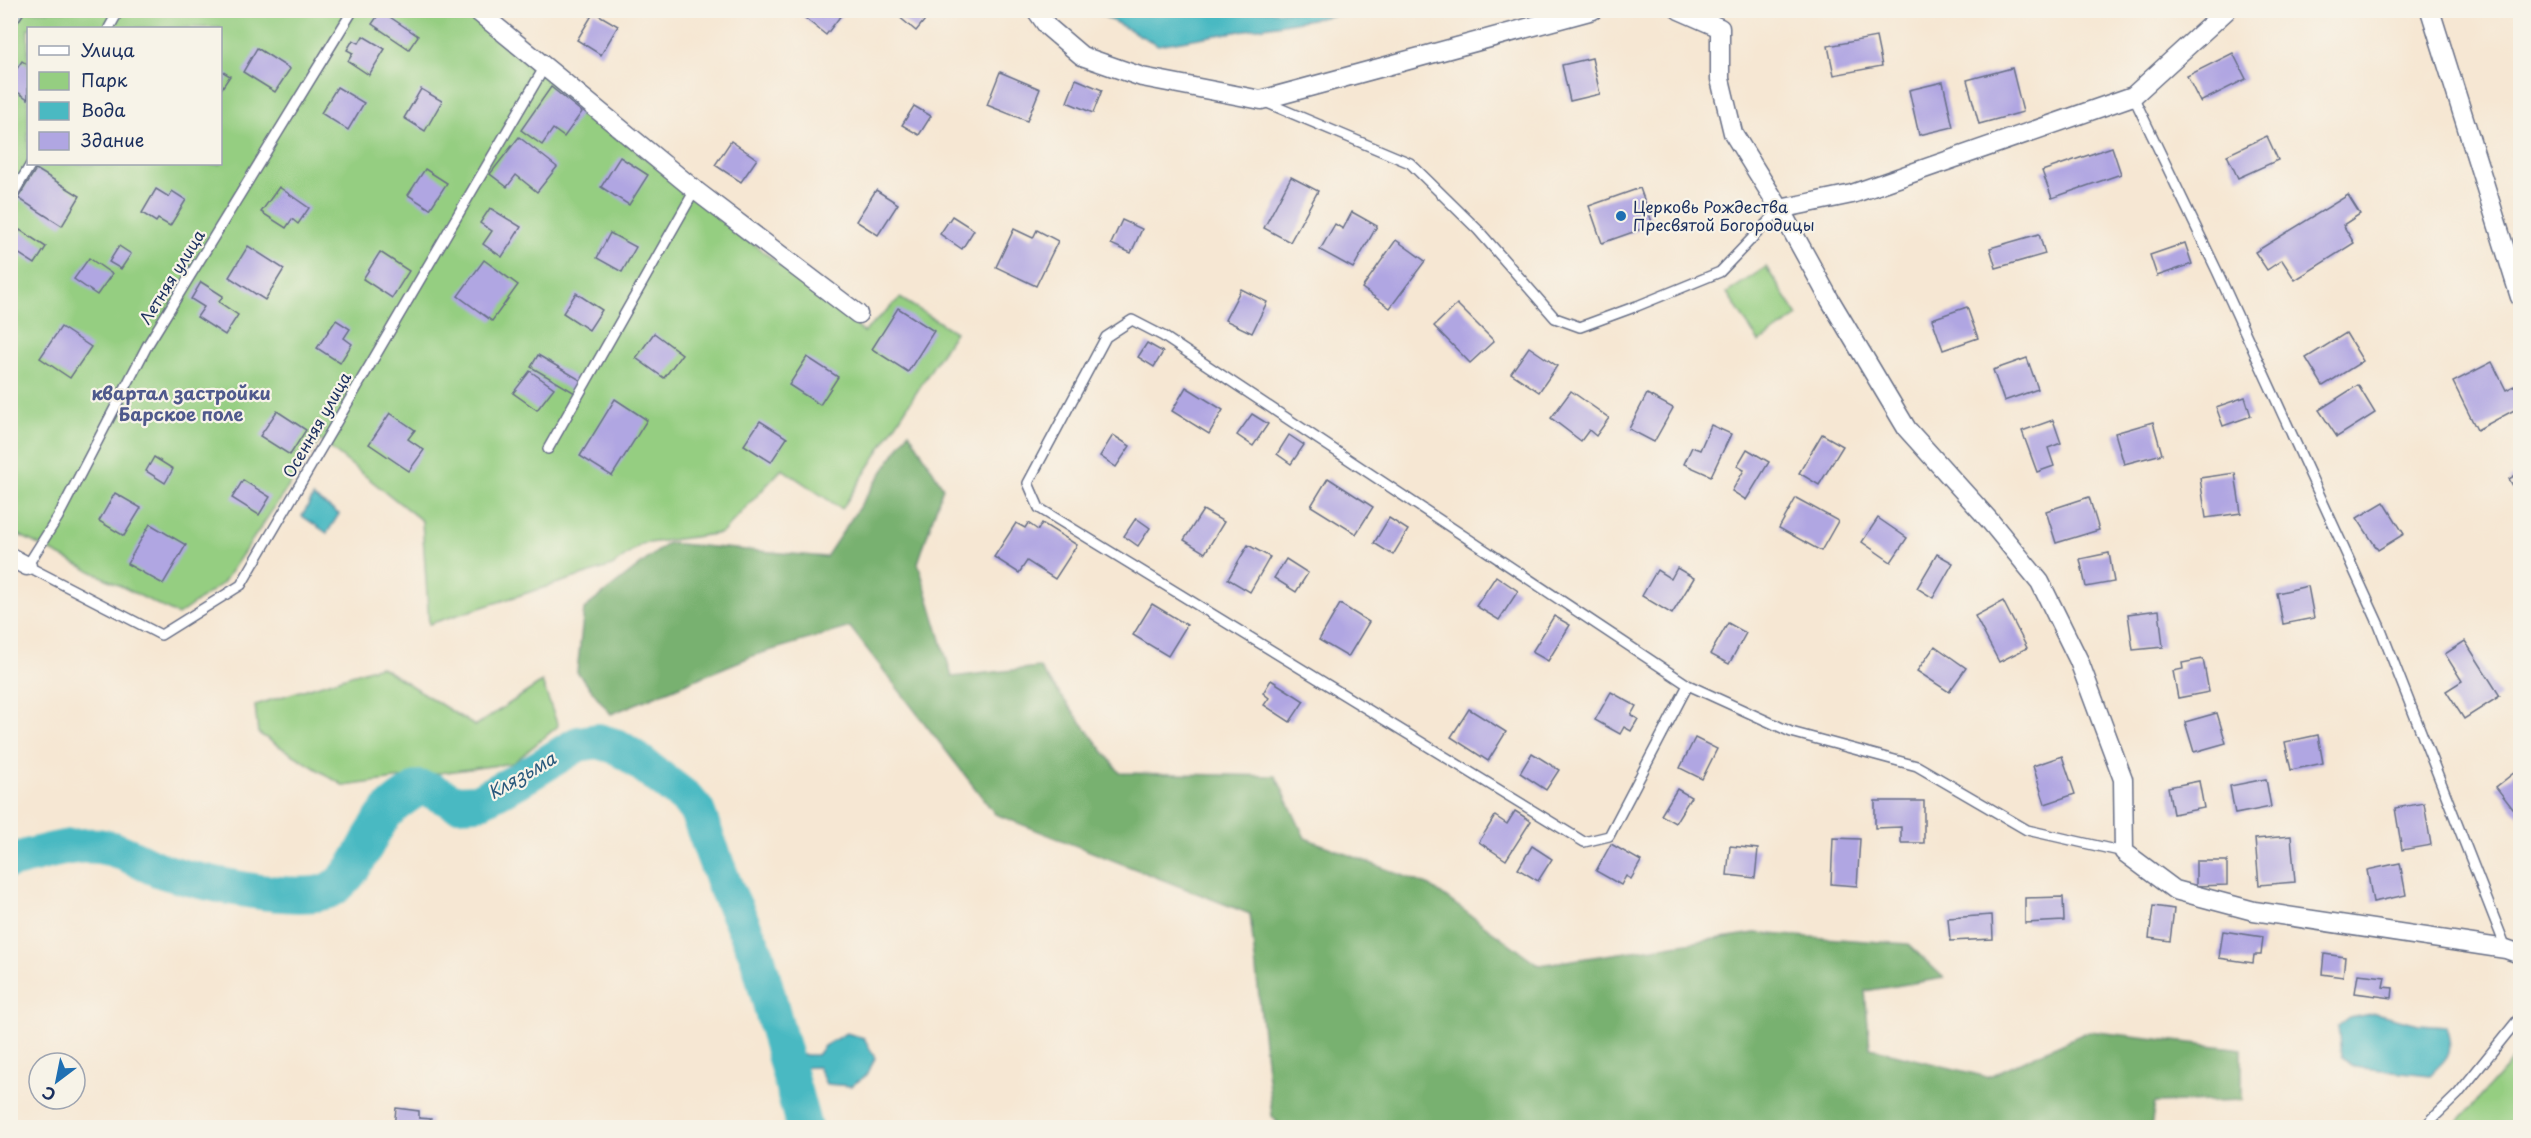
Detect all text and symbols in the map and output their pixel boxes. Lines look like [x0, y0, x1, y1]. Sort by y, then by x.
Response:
legend [27, 27, 222, 165]
text: Улица [81, 36, 135, 63]
text: Парк [81, 66, 128, 93]
text: Вода [81, 96, 126, 123]
text: Здание [81, 126, 144, 153]
place label: Церковь Рождества Пресвятой Богородицы [1633, 194, 1814, 236]
marker: Церковь Рождества Пресвятой Богородицы [1614, 209, 1628, 223]
street label: Летняя улица [132, 224, 210, 328]
street label: Осенняя улица [276, 367, 356, 482]
district label: квартал застройки Барское поле [91, 379, 271, 427]
water label: Клязьма [482, 744, 561, 805]
north arrow [27, 1051, 87, 1111]
text: С [37, 1081, 60, 1108]

